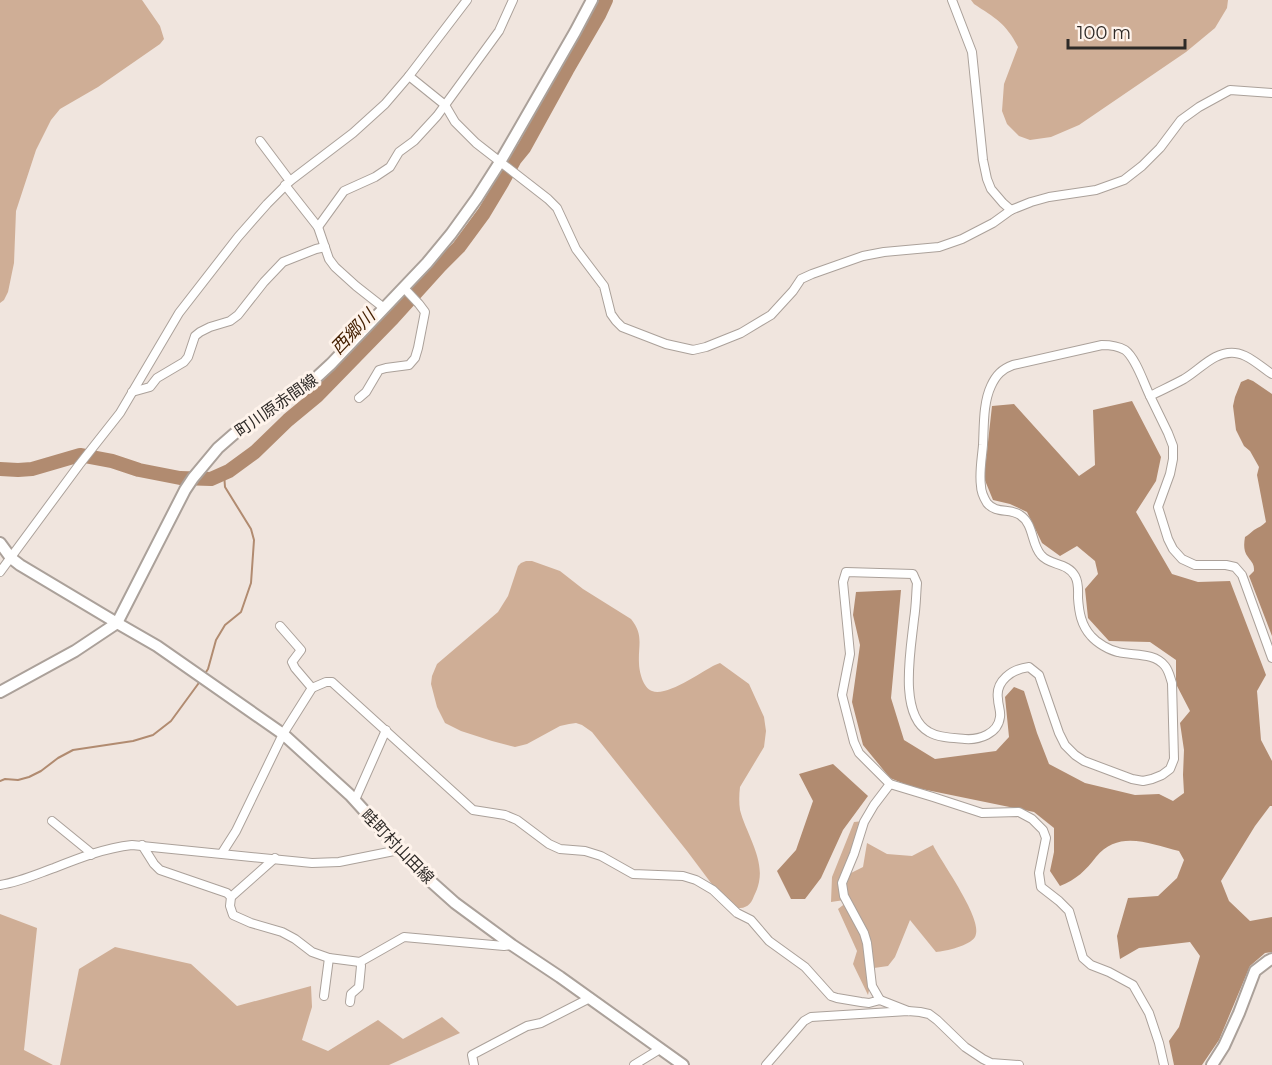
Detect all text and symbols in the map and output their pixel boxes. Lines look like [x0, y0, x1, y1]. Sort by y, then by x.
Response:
scale bar [1068, 12, 1185, 50]
text: 100 m [1077, 22, 1131, 44]
water label: 西郷川 [326, 303, 381, 359]
street label: 町川原赤間線 [232, 370, 321, 441]
street label: 畦町村山田線 [357, 805, 438, 887]

